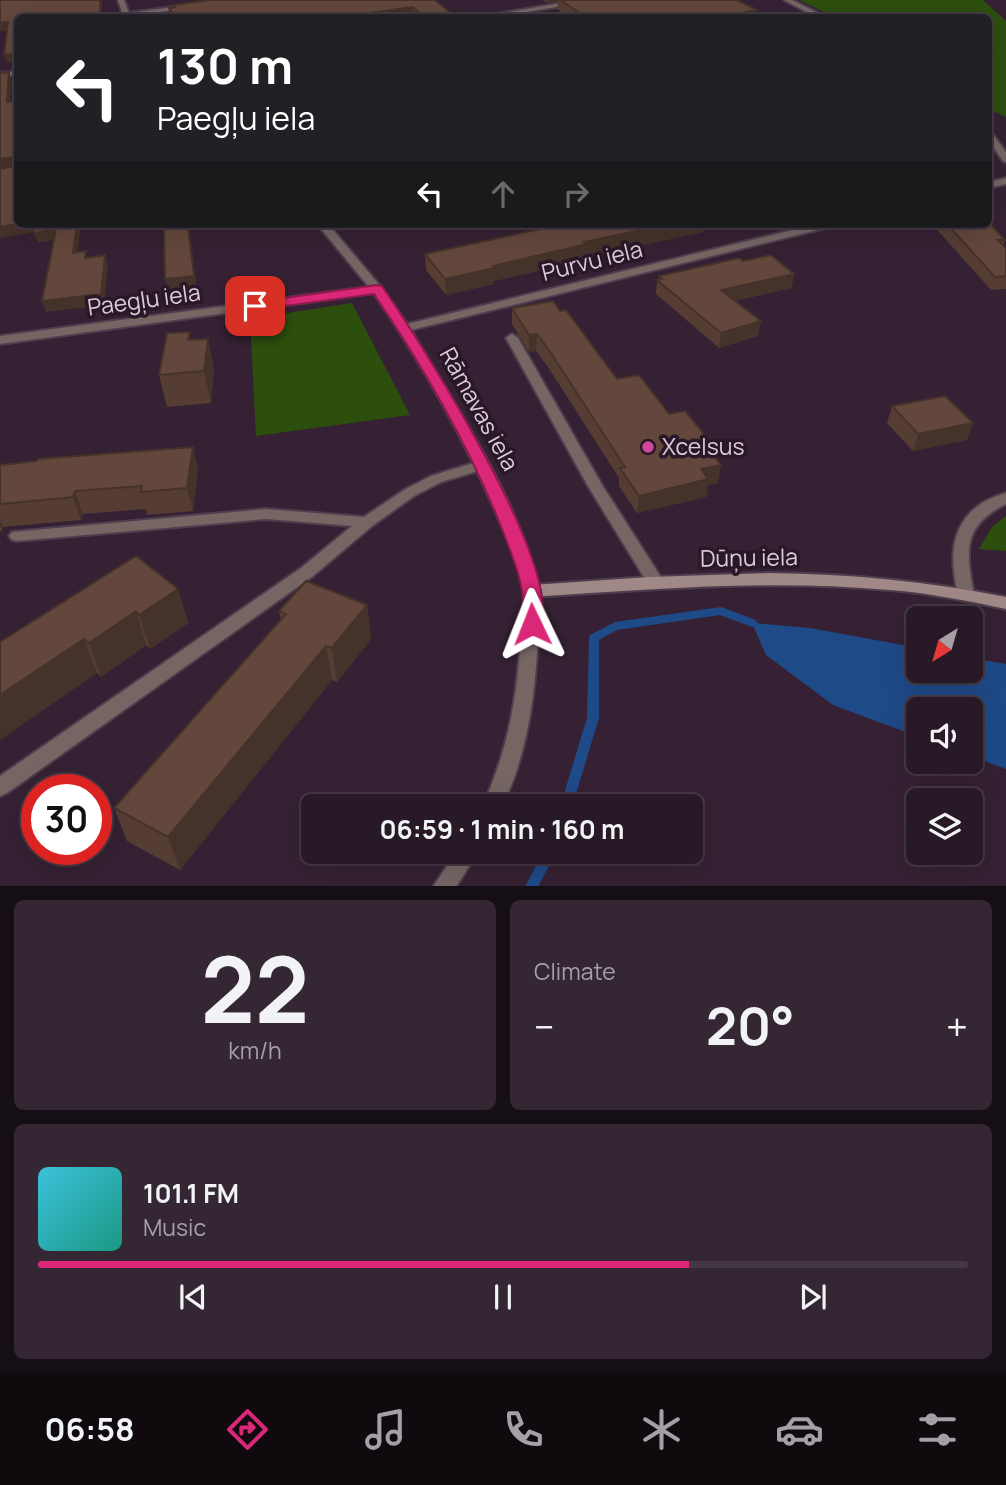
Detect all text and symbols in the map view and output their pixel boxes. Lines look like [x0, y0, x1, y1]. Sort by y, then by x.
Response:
text: 130 m [157, 32, 293, 99]
icon: left [42, 42, 133, 133]
text: Paegļu iela [157, 96, 315, 140]
icon: left [411, 175, 449, 213]
icon: ahead [484, 175, 522, 213]
icon: right [557, 175, 595, 213]
street label: Purvu iela [538, 232, 645, 288]
street label: Paegļu iela [85, 275, 202, 323]
pin [225, 276, 285, 336]
icon: arrive [236, 287, 274, 325]
street label: Rāmavas iela [433, 341, 527, 476]
place label: Xcelsus [662, 430, 745, 462]
marker: Xcelsus [640, 439, 656, 455]
street label: Dūņu iela [700, 540, 798, 574]
position arrow [495, 587, 569, 661]
north arrow [906, 606, 984, 682]
map controls [906, 606, 983, 865]
button: sound [906, 697, 983, 774]
speed limit sign: 30 [21, 774, 112, 865]
button: layers [906, 788, 983, 865]
text: 06:59 · 1 min · 160 m [380, 811, 624, 847]
text: 22 [201, 926, 309, 1050]
text: Climate [534, 955, 616, 987]
text: 20° [706, 990, 795, 1061]
text: − [534, 1000, 555, 1052]
text: + [946, 1000, 968, 1052]
text: km/h [228, 1034, 282, 1066]
text: 101.1 FM [143, 1175, 239, 1211]
text: Music [143, 1211, 206, 1243]
icon: previous [174, 1278, 212, 1316]
icon: pause [484, 1278, 522, 1316]
icon: next [794, 1278, 832, 1316]
icon: directions [223, 1405, 272, 1454]
icon: music [361, 1405, 410, 1454]
icon: phone [499, 1405, 548, 1454]
icon: climate [637, 1405, 686, 1454]
icon: car [775, 1405, 824, 1454]
icon: filters [913, 1405, 962, 1454]
text: 06:58 [44, 1407, 135, 1451]

